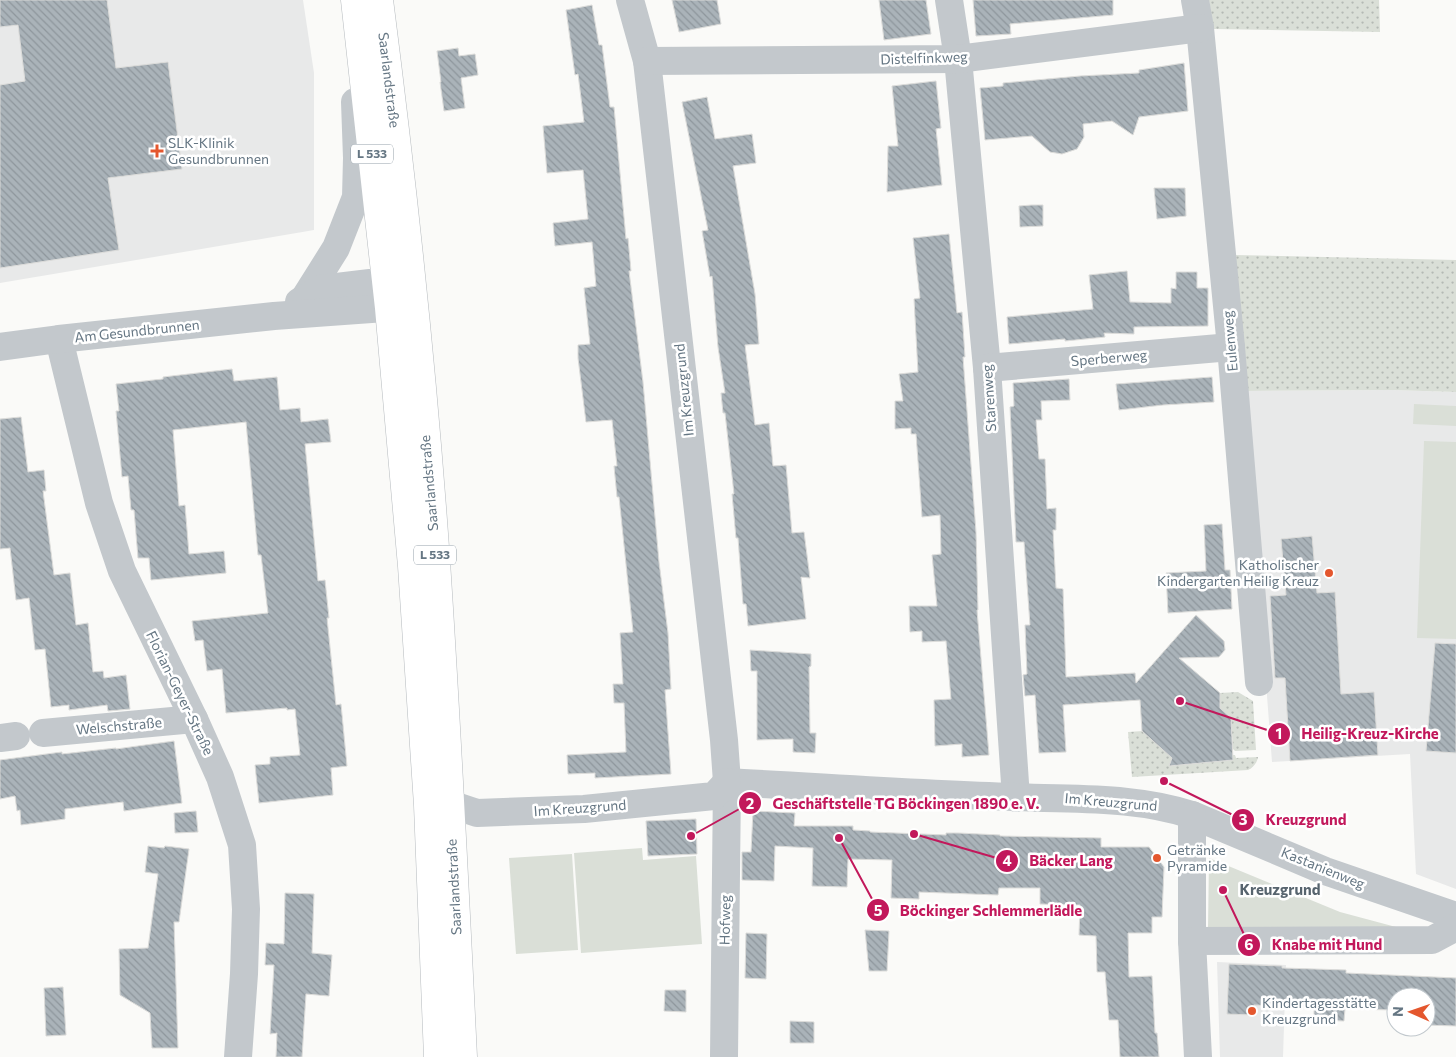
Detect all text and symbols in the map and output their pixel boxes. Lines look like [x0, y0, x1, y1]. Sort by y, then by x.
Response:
street label: Saarlandstraße [375, 31, 404, 129]
street label: Distelfinkweg [880, 47, 968, 68]
place label: SLK-Klinik Gesundbrunnen [168, 134, 269, 167]
marker: SLK-Klinik Gesundbrunnen [150, 144, 164, 158]
road number: L 533 [351, 144, 393, 164]
street label: Eulenweg [1218, 310, 1241, 372]
street label: Am Gesundbrunnen [74, 315, 200, 346]
street label: Im Kreuzgrund [670, 343, 697, 437]
street label: Sperberweg [1070, 346, 1148, 369]
street label: Starenweg [978, 363, 999, 432]
street label: Saarlandstraße [416, 434, 441, 532]
road number: L 533 [414, 546, 456, 564]
place label: Katholischer Kindergarten Heilig Kreuz [1157, 556, 1319, 589]
marker: Katholischer Kindergarten Heilig Kreuz [1323, 567, 1335, 579]
street label: Florian-Geyer-Straße [143, 628, 218, 758]
street label: Welschstraße [75, 713, 163, 738]
callout: Heilig-Kreuz-Kirche [1266, 719, 1449, 749]
text: 1 [1276, 724, 1282, 742]
text: Heilig-Kreuz-Kirche [1301, 724, 1439, 742]
callout: Geschäftstelle TG Böckingen 1890 e. V. [737, 788, 1049, 818]
street label: Im Kreuzgrund [1064, 789, 1158, 814]
text: 2 [746, 794, 754, 812]
text: Geschäftstelle TG Böckingen 1890 e. V. [773, 794, 1039, 812]
street label: Im Kreuzgrund [533, 796, 627, 819]
callout: Kreuzgrund [1230, 805, 1357, 835]
text: 3 [1239, 810, 1248, 828]
text: Kreuzgrund [1265, 810, 1347, 828]
street label: Saarlandstraße [442, 839, 465, 935]
place label: Getränke Pyramide [1167, 841, 1227, 874]
street label: Kastanienweg [1279, 843, 1368, 892]
callout: Bäcker Lang [994, 846, 1123, 876]
text: 4 [1002, 851, 1012, 869]
text: Bäcker Lang [1029, 851, 1113, 869]
marker: Getränke Pyramide [1151, 852, 1163, 864]
district label: Kreuzgrund [1239, 880, 1321, 898]
street label: Hofweg [716, 894, 733, 945]
callout: Böckinger Schlemmerlädle [865, 895, 1093, 925]
text: 5 [874, 901, 883, 919]
text: Böckinger Schlemmerlädle [900, 901, 1082, 919]
callout: Knabe mit Hund [1236, 930, 1392, 960]
text: 6 [1244, 935, 1254, 953]
text: Knabe mit Hund [1272, 935, 1382, 953]
north arrow [1386, 987, 1436, 1037]
place label: Kindertagesstätte Kreuzgrund [1262, 994, 1376, 1027]
marker: Kindertagesstätte Kreuzgrund [1246, 1005, 1258, 1017]
text: N [1389, 1006, 1406, 1017]

